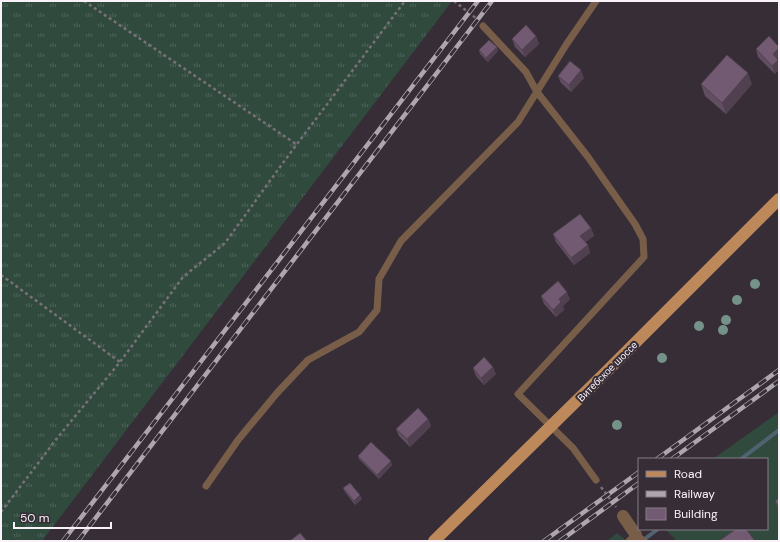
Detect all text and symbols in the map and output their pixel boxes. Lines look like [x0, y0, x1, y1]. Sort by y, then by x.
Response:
street label: Витебское шоссе [574, 338, 641, 404]
legend [638, 458, 768, 530]
text: Road [674, 466, 702, 482]
text: Railway [674, 486, 715, 502]
scale bar [14, 504, 111, 530]
text: Building [674, 506, 718, 522]
text: 50 m [20, 510, 49, 526]

